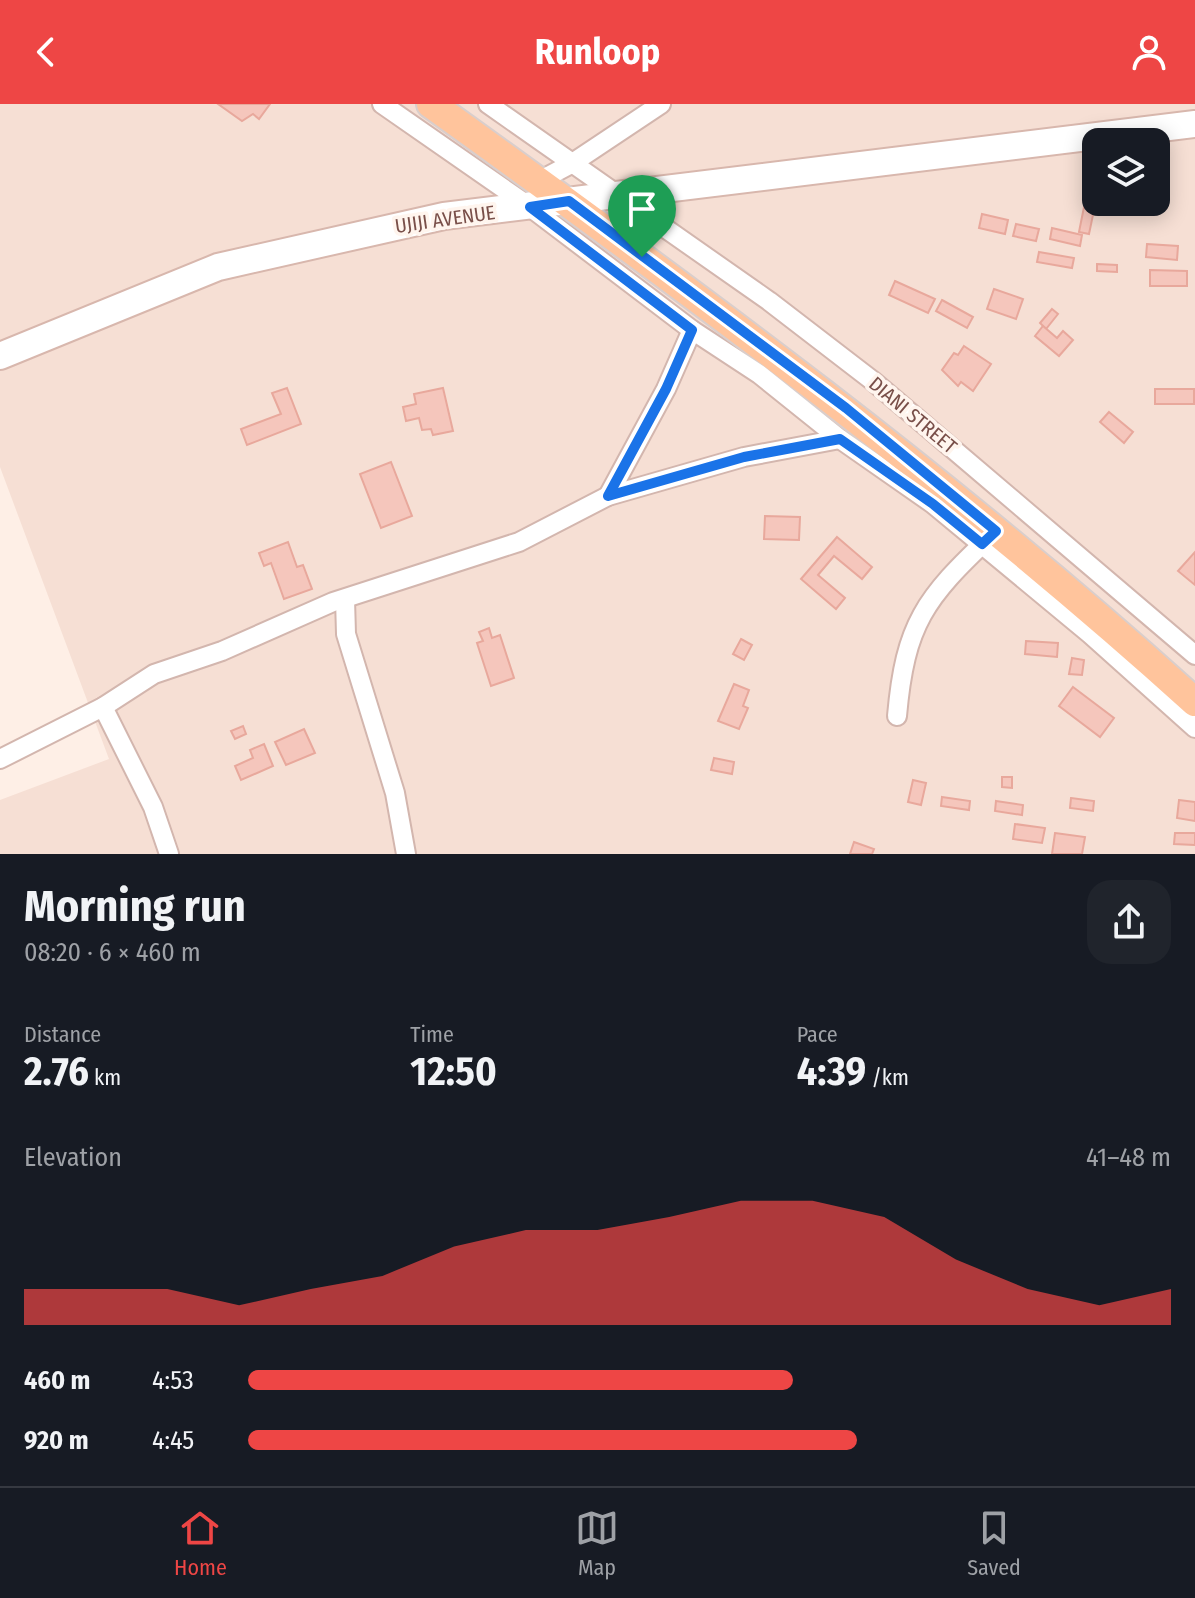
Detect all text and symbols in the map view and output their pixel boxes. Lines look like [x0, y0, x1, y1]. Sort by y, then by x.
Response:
icon: back [24, 30, 68, 74]
text: Runloop [535, 30, 660, 74]
icon: person [1127, 30, 1171, 74]
map controls [1082, 128, 1170, 216]
button: layers [1082, 128, 1170, 216]
pin [608, 175, 676, 257]
icon: arrive [620, 187, 664, 231]
street label: UJIJI AVENUE [393, 200, 497, 238]
street label: DIANI STREET [864, 371, 962, 459]
text: Morning run [24, 880, 246, 933]
button: share [1087, 880, 1171, 964]
text: 08:20 · 6 × 460 m [24, 937, 201, 968]
text: Distance [24, 1021, 101, 1048]
text: Time [410, 1021, 454, 1048]
text: Pace [797, 1021, 838, 1048]
text: 2.76 [24, 1048, 89, 1096]
text: 12:50 [410, 1048, 497, 1096]
text: 4:39 [797, 1048, 866, 1096]
text: km [89, 1064, 121, 1091]
text: /km [866, 1064, 909, 1091]
text: Elevation [24, 1142, 122, 1173]
text: 41–48 m [1086, 1142, 1171, 1173]
text: 460 m [24, 1365, 90, 1396]
text: 4:53 [152, 1365, 194, 1396]
text: 920 m [24, 1425, 89, 1456]
text: 4:45 [152, 1425, 194, 1456]
tab: Home [174, 1506, 227, 1581]
tab: Map [575, 1506, 619, 1581]
tab: Saved [967, 1506, 1021, 1581]

